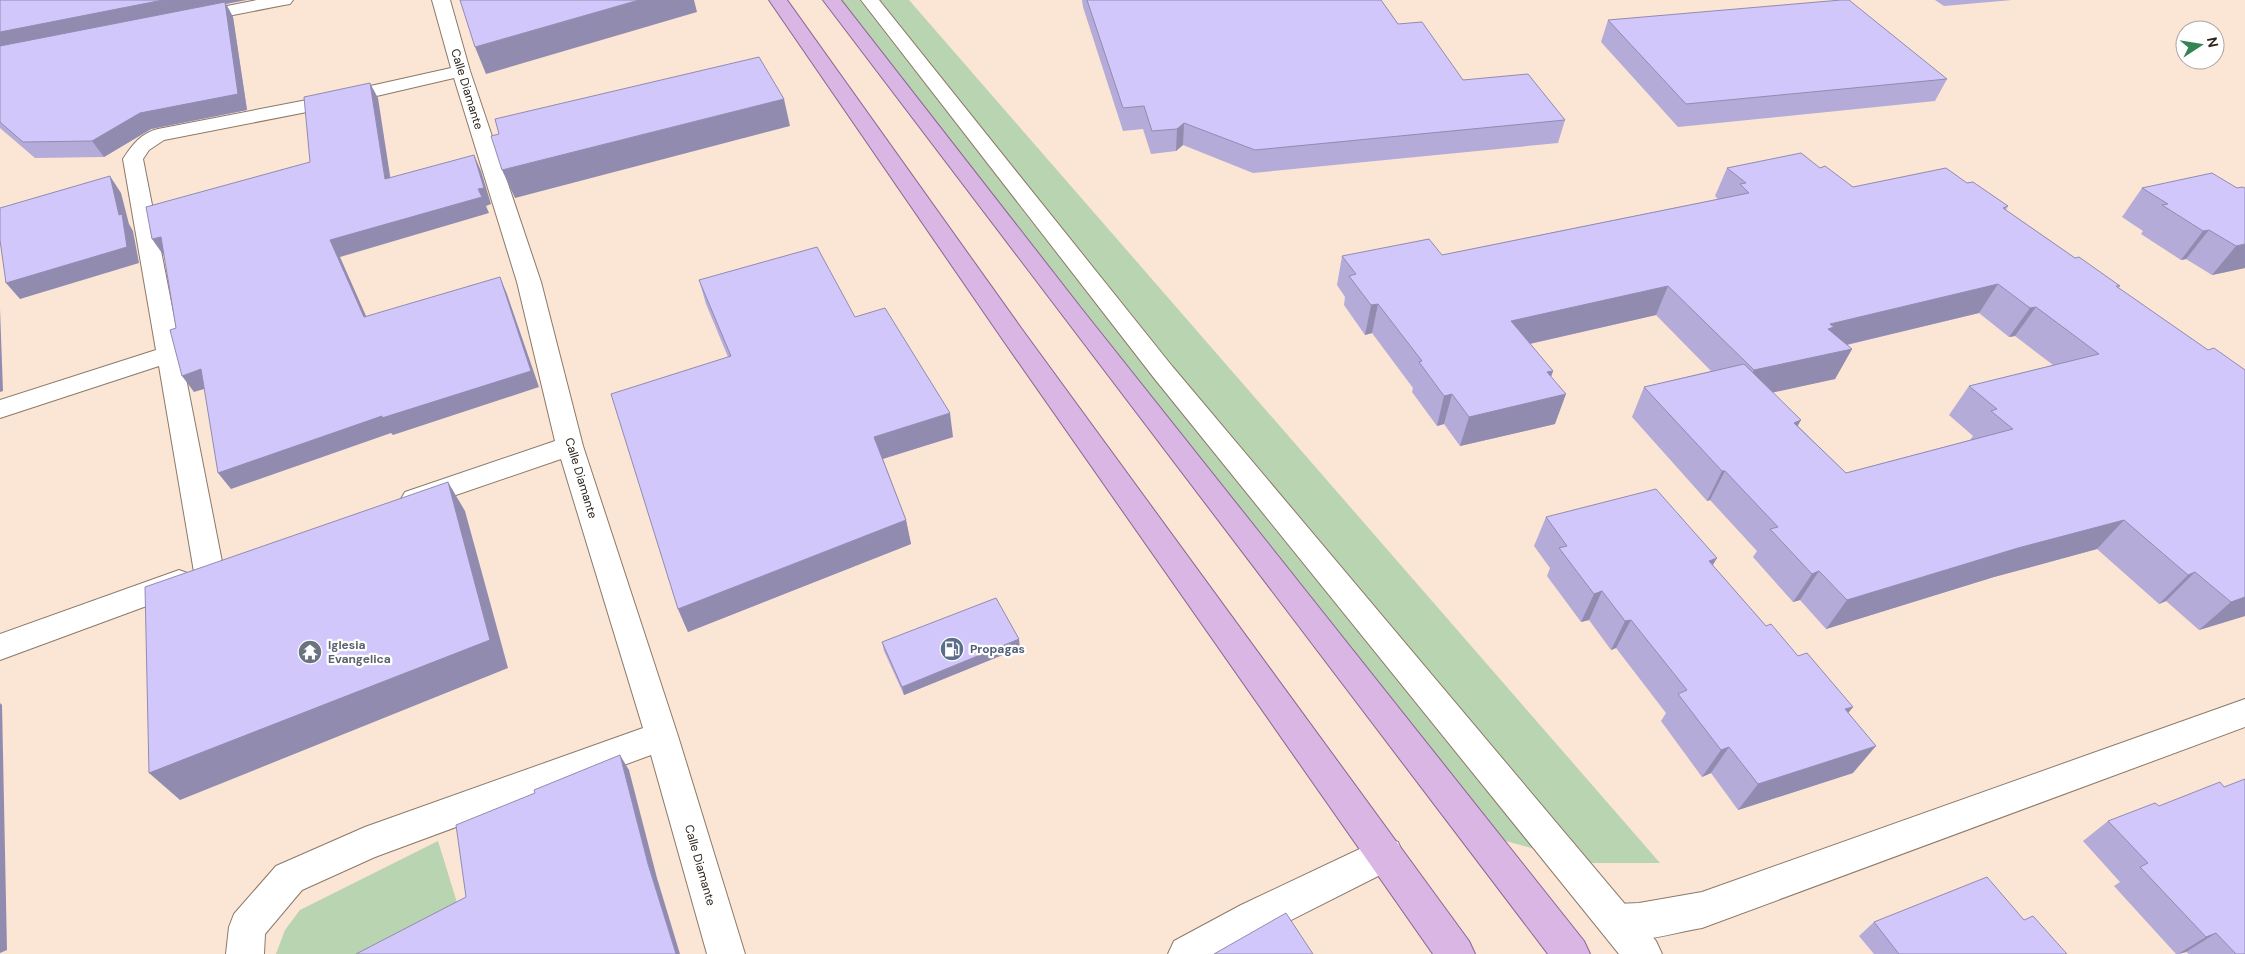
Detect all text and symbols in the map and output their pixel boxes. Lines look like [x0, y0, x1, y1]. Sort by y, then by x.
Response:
north arrow [2175, 20, 2225, 70]
text: N [2203, 35, 2223, 49]
street label: Calle Diamante [447, 47, 487, 131]
street label: Calle Diamante [561, 436, 601, 520]
fuel station icon: Propagas [939, 636, 965, 662]
place label: Iglesia Evangelica [328, 637, 391, 667]
temple icon: Iglesia Evangelica [297, 639, 323, 665]
place label: Propagas [970, 641, 1025, 657]
street label: Calle Diamante [681, 823, 719, 908]

